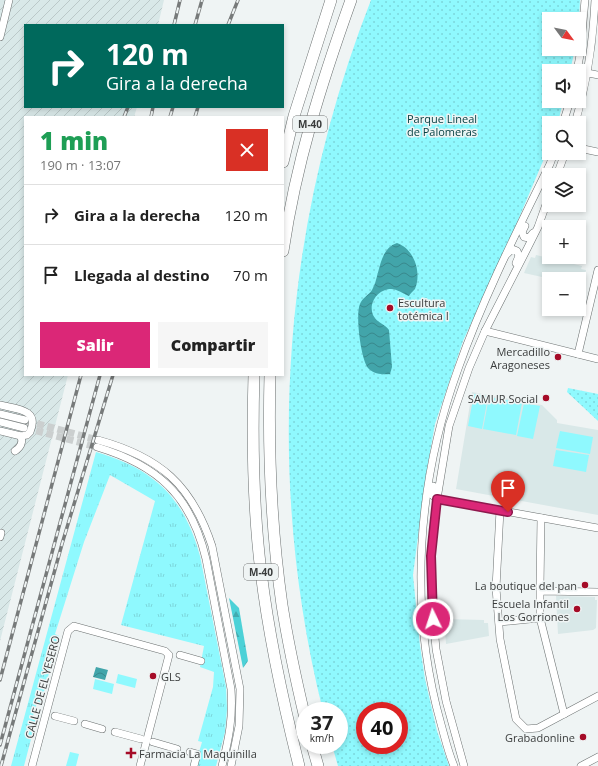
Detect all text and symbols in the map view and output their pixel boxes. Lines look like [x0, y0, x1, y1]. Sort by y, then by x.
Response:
north arrow [542, 12, 586, 56]
map controls [542, 12, 586, 316]
text: 120 m [106, 35, 189, 73]
icon: right [40, 40, 92, 92]
button: sound [542, 64, 586, 108]
text: Gira a la derecha [106, 71, 248, 95]
park label: Parque Lineal de Palomeras [407, 111, 477, 139]
road number: M-40 [293, 116, 327, 132]
button: search [542, 116, 586, 160]
text: 1 min [40, 124, 108, 157]
button: close [226, 129, 268, 171]
text: 190 m · 13:07 [40, 156, 121, 174]
button: layers [542, 168, 586, 212]
icon: right [40, 204, 62, 226]
text: Gira a la derecha [74, 205, 200, 225]
text: 120 m [224, 205, 268, 225]
button: + [542, 220, 586, 264]
icon: arrive [40, 264, 62, 286]
text: Llegada al destino [74, 265, 209, 285]
text: 70 m [233, 265, 268, 285]
button: − [542, 272, 586, 316]
place label: Escultura totémica I [398, 295, 449, 323]
marker: Escultura totémica I [385, 303, 395, 313]
button: Salir [40, 322, 150, 368]
button: Compartir [158, 322, 268, 368]
place label: Mercadillo Aragoneses [490, 344, 550, 372]
marker: Mercadillo Aragoneses [553, 352, 563, 362]
place label: SAMUR Social [468, 391, 538, 406]
marker: SAMUR Social [541, 393, 551, 403]
pin [491, 471, 525, 512]
icon: arrive [497, 477, 519, 499]
road number: M-40 [244, 564, 278, 580]
place label: La boutique del pan [475, 578, 577, 593]
marker: La boutique del pan [580, 580, 590, 590]
place label: Escuela Infantil Los Gorriones [492, 596, 569, 624]
position arrow [412, 598, 454, 640]
marker: Escuela Infantil Los Gorriones [572, 604, 582, 614]
street label: CALLE DE EL YESERO [21, 634, 63, 740]
place label: GLS [161, 669, 181, 684]
marker: GLS [148, 671, 158, 681]
speed limit sign: 40 [356, 702, 408, 754]
text: 37 [311, 709, 333, 736]
place label: Grabadonline [505, 730, 575, 745]
text: km/h [310, 731, 334, 745]
marker: Grabadonline [578, 732, 588, 742]
place label: Farmacia La Maquinilla [139, 746, 257, 761]
marker: Farmacia La Maquinilla [126, 748, 136, 758]

